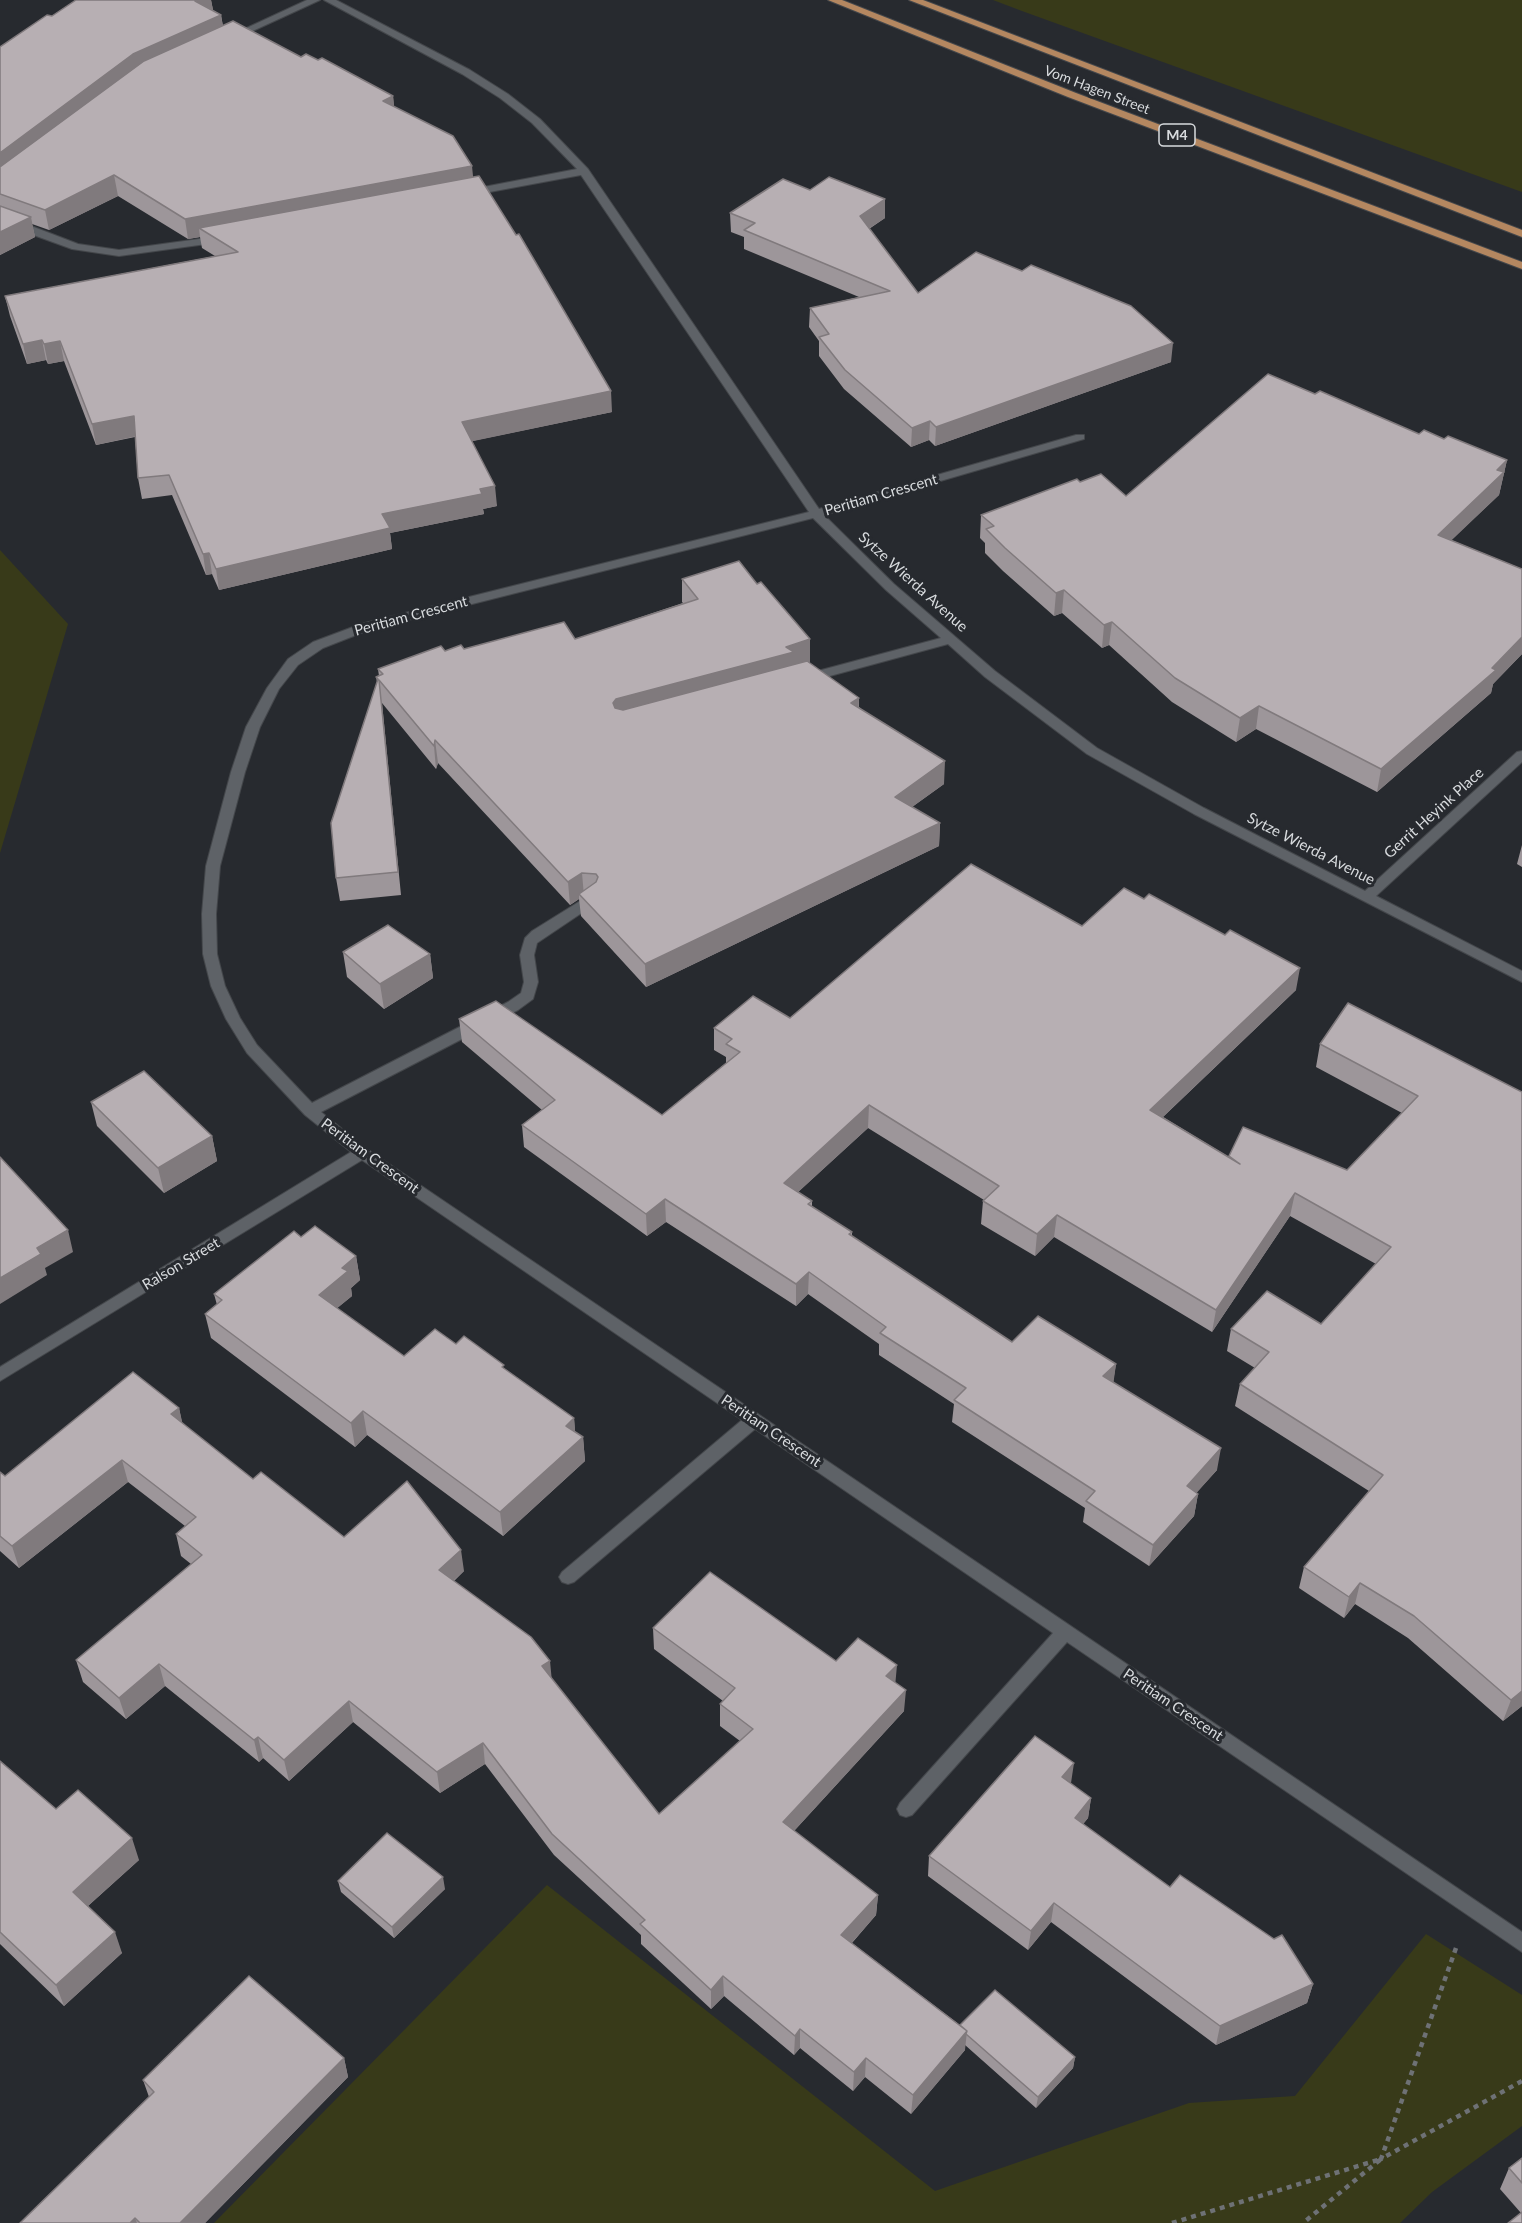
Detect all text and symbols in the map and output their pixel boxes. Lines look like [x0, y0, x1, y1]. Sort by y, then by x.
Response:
street label: Vom Hagen Street [1042, 62, 1152, 118]
road number: M4 [1159, 124, 1195, 146]
street label: Peritiam Crescent [822, 470, 940, 520]
street label: Sytze Wierda Avenue [855, 528, 971, 636]
street label: Peritiam Crescent [352, 592, 470, 640]
street label: Gerrit Heyink Place [1381, 764, 1487, 862]
street label: Sytze Wierda Avenue [1244, 809, 1378, 889]
street label: Peritiam Crescent [318, 1114, 422, 1198]
street label: Ralson Street [139, 1234, 223, 1294]
street label: Peritiam Crescent [718, 1391, 824, 1471]
street label: Peritiam Crescent [1120, 1665, 1226, 1745]

